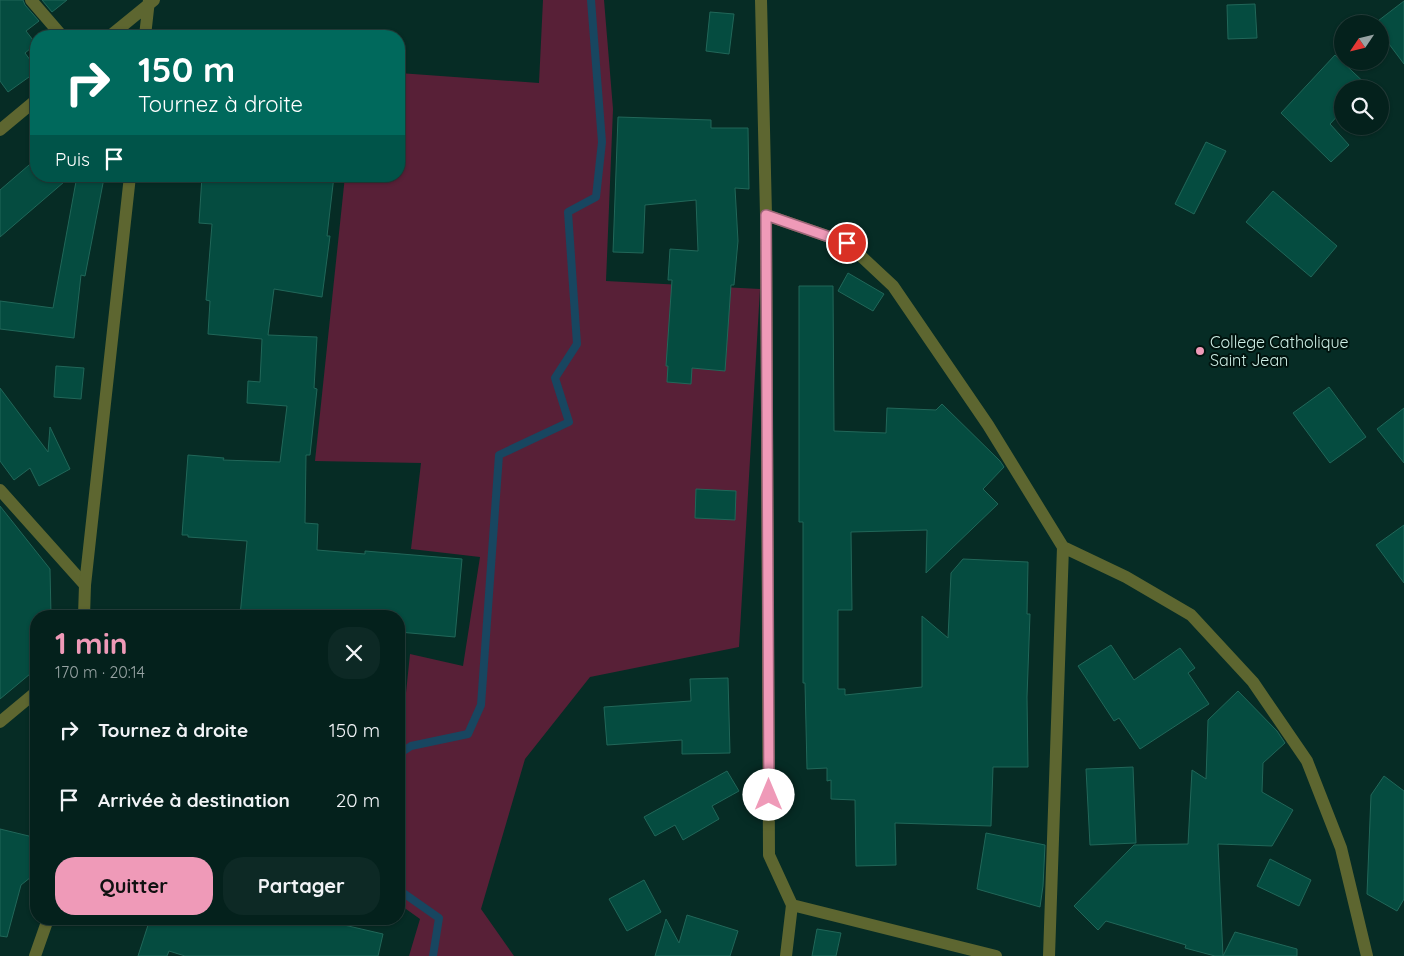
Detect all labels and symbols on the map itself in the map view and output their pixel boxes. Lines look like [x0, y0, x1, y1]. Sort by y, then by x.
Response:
north arrow [1334, 15, 1389, 70]
pin [826, 222, 868, 264]
place label: College Catholique Saint Jean [1210, 332, 1349, 370]
marker: College Catholique Saint Jean [1194, 345, 1206, 357]
position arrow [742, 768, 794, 820]

